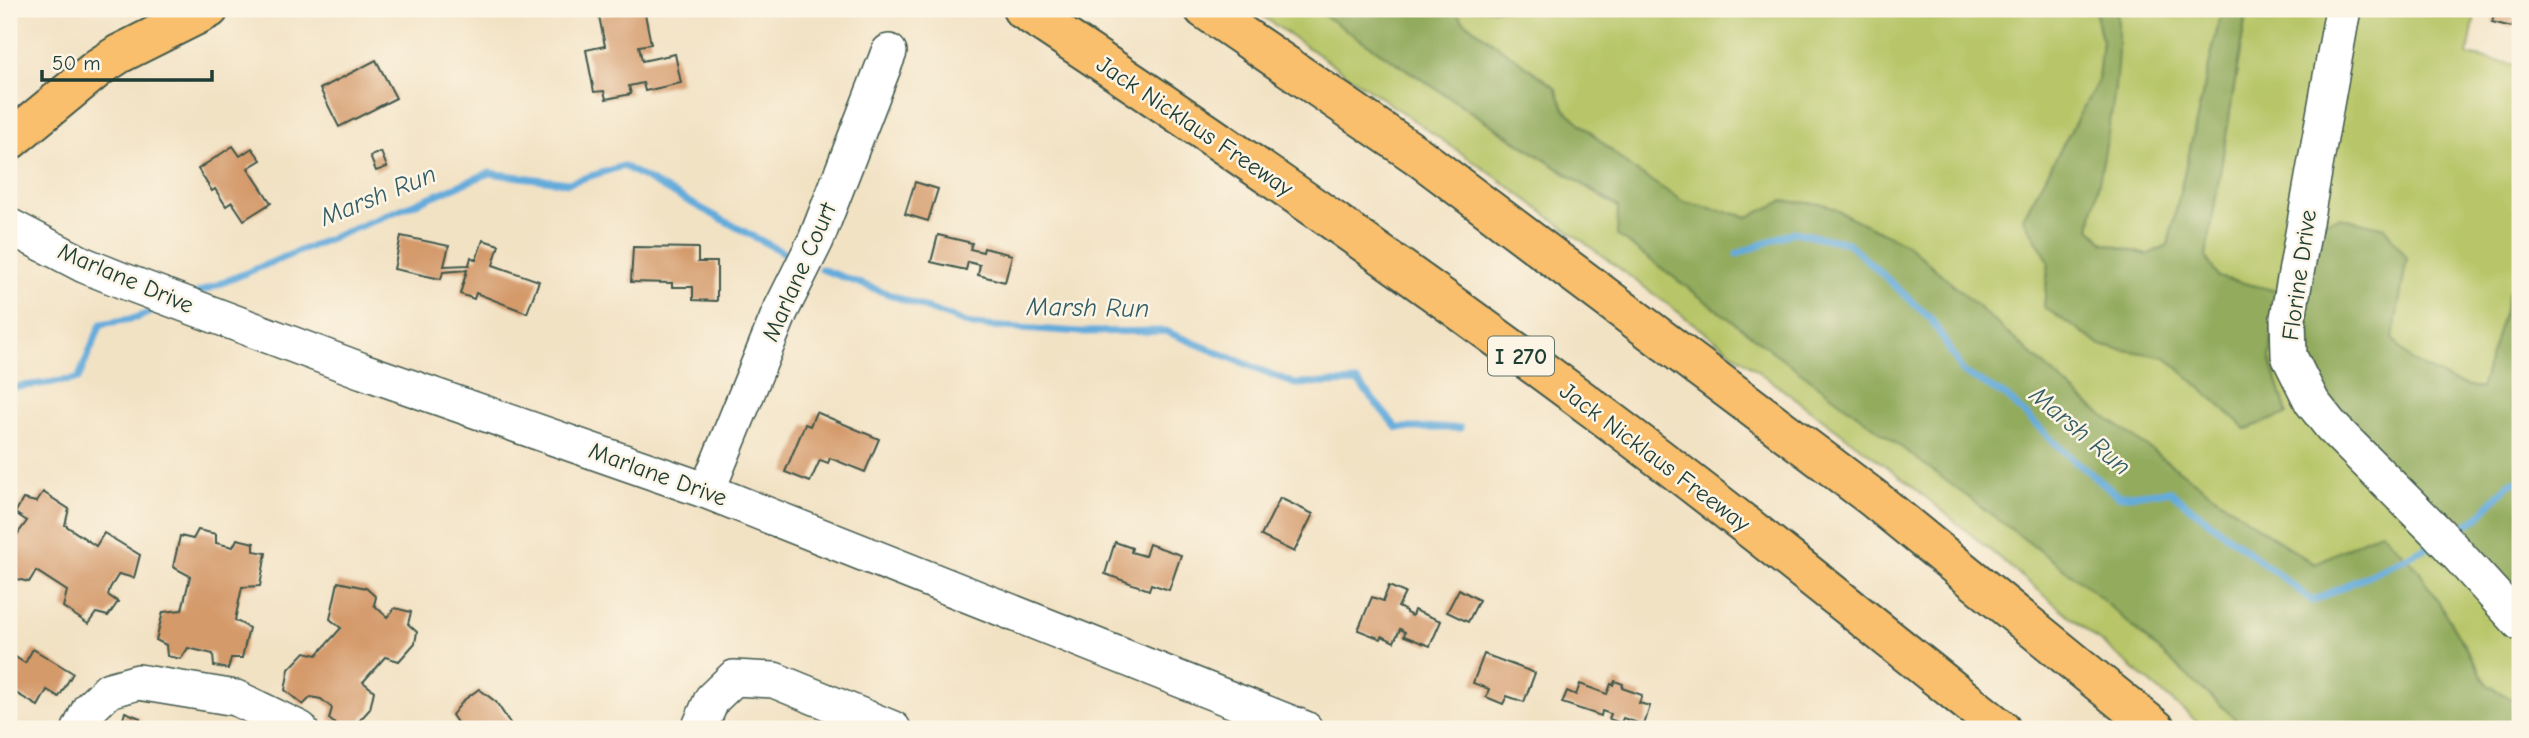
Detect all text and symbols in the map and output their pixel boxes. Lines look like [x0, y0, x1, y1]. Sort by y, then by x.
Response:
scale bar [42, 38, 212, 82]
street label: Jack Nicklaus Freeway [1091, 50, 1299, 202]
text: 50 m [52, 51, 101, 75]
water label: Marsh Run [315, 159, 440, 233]
street label: Marlane Court [756, 197, 843, 346]
street label: Florine Drive [2276, 208, 2322, 342]
street label: Marlane Drive [54, 237, 198, 319]
water label: Marsh Run [1025, 292, 1150, 324]
road number: I 270 [1488, 336, 1554, 376]
street label: Jack Nicklaus Freeway [1554, 376, 1756, 538]
water label: Marsh Run [2023, 379, 2137, 482]
street label: Marlane Drive [585, 436, 731, 512]

